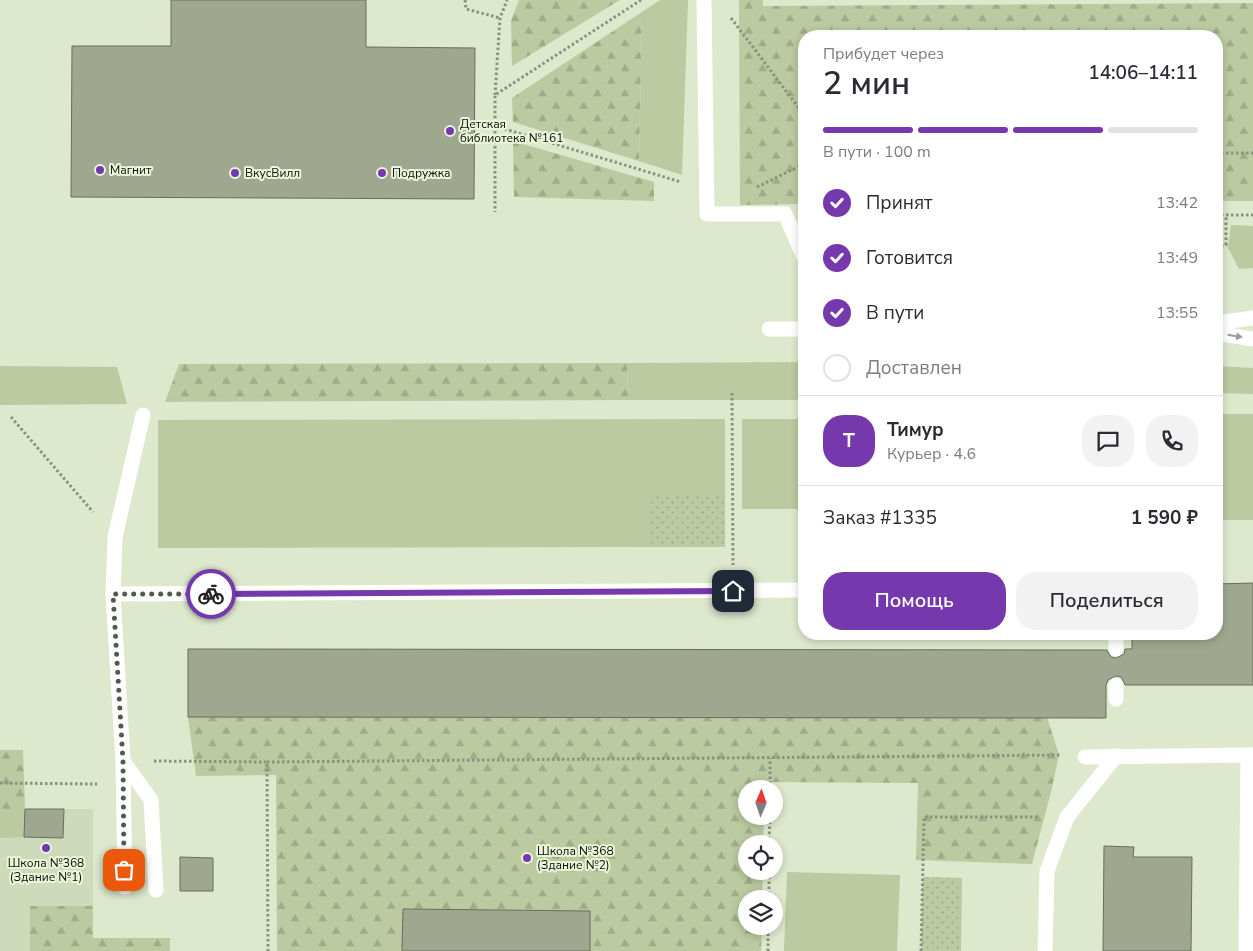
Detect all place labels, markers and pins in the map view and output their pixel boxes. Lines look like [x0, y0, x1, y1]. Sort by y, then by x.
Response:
place label: Детская библиотека №161 [460, 116, 563, 146]
marker: Детская библиотека №161 [444, 125, 456, 137]
place label: Магнит [110, 162, 152, 178]
marker: Магнит [94, 164, 106, 176]
place label: ВкусВилл [245, 165, 300, 181]
place label: Подружка [392, 165, 451, 181]
marker: ВкусВилл [229, 167, 241, 179]
marker: Подружка [376, 167, 388, 179]
pin [712, 570, 754, 612]
marker: Школа №368 (Здание №1) [40, 842, 52, 854]
place label: Школа №368 (Здание №2) [537, 843, 614, 873]
pin [103, 849, 145, 891]
marker: Школа №368 (Здание №2) [521, 852, 533, 864]
place label: Школа №368 (Здание №1) [8, 855, 84, 885]

